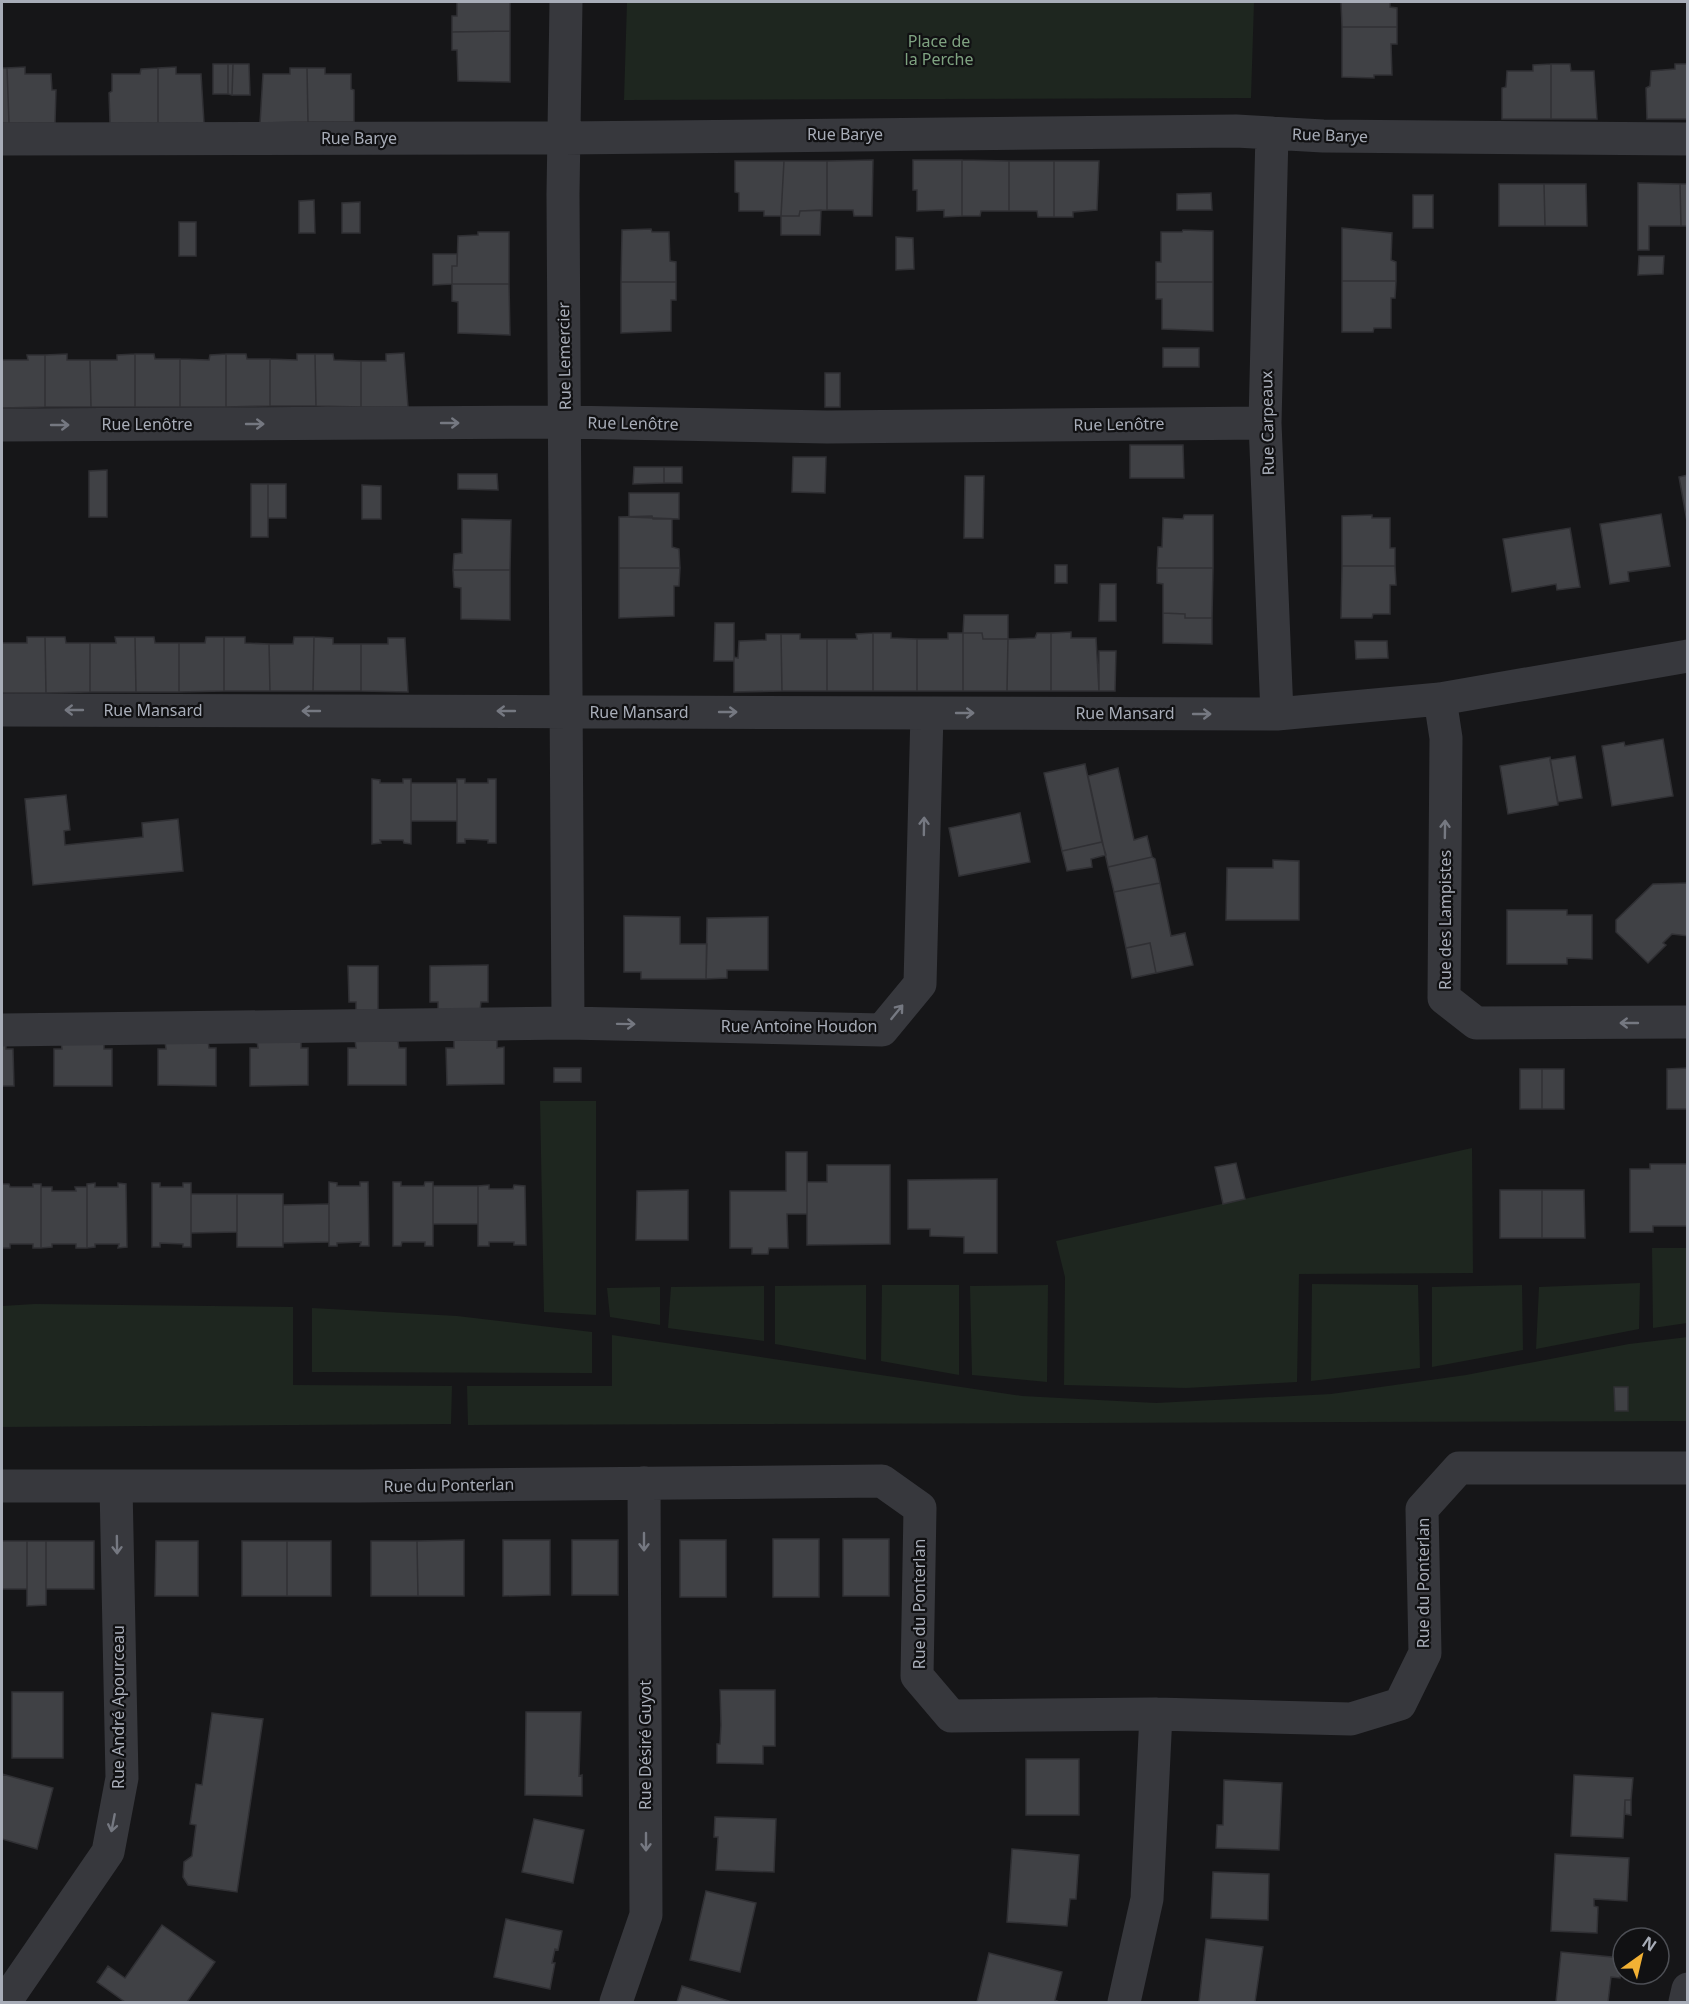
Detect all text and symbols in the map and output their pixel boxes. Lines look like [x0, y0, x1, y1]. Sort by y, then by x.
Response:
park label: Place de la Perche [905, 30, 973, 70]
street label: Rue Barye [807, 123, 883, 145]
street label: Rue Barye [1292, 123, 1368, 147]
street label: Rue Barye [321, 127, 397, 149]
street label: Rue Lemercier [552, 301, 576, 410]
street label: Rue Carpeaux [1255, 370, 1279, 476]
street label: Rue Lenôtre [587, 411, 679, 435]
street label: Rue Lenôtre [1073, 412, 1165, 436]
street label: Rue Lenôtre [101, 413, 193, 435]
one-way arrow [439, 417, 459, 429]
one-way arrow [244, 418, 264, 430]
one-way arrow [49, 419, 69, 431]
street label: Rue Mansard [103, 699, 203, 721]
street label: Rue Mansard [589, 701, 689, 723]
street label: Rue Mansard [1075, 702, 1175, 724]
one-way arrow [64, 704, 84, 716]
one-way arrow [301, 705, 321, 717]
one-way arrow [496, 705, 516, 717]
one-way arrow [717, 706, 737, 718]
one-way arrow [954, 707, 974, 719]
one-way arrow [1191, 708, 1211, 720]
one-way arrow [918, 816, 930, 836]
one-way arrow [1439, 819, 1451, 839]
street label: Rue des Lampistes [1434, 850, 1456, 990]
one-way arrow [890, 1004, 903, 1020]
street label: Rue Antoine Houdon [721, 1015, 877, 1037]
one-way arrow [1620, 1017, 1640, 1029]
one-way arrow [616, 1018, 636, 1030]
street label: Rue du Ponterlan [384, 1473, 514, 1497]
street label: Rue du Ponterlan [1412, 1518, 1434, 1648]
one-way arrow [638, 1531, 650, 1551]
one-way arrow [111, 1534, 123, 1554]
street label: Rue du Ponterlan [908, 1539, 930, 1669]
street label: Rue André Apourceau [107, 1625, 129, 1789]
street label: Rue Désiré Guyot [634, 1680, 656, 1810]
one-way arrow [107, 1812, 118, 1832]
one-way arrow [640, 1831, 652, 1851]
north arrow [1611, 1926, 1671, 1986]
text: N [1638, 1931, 1661, 1956]

